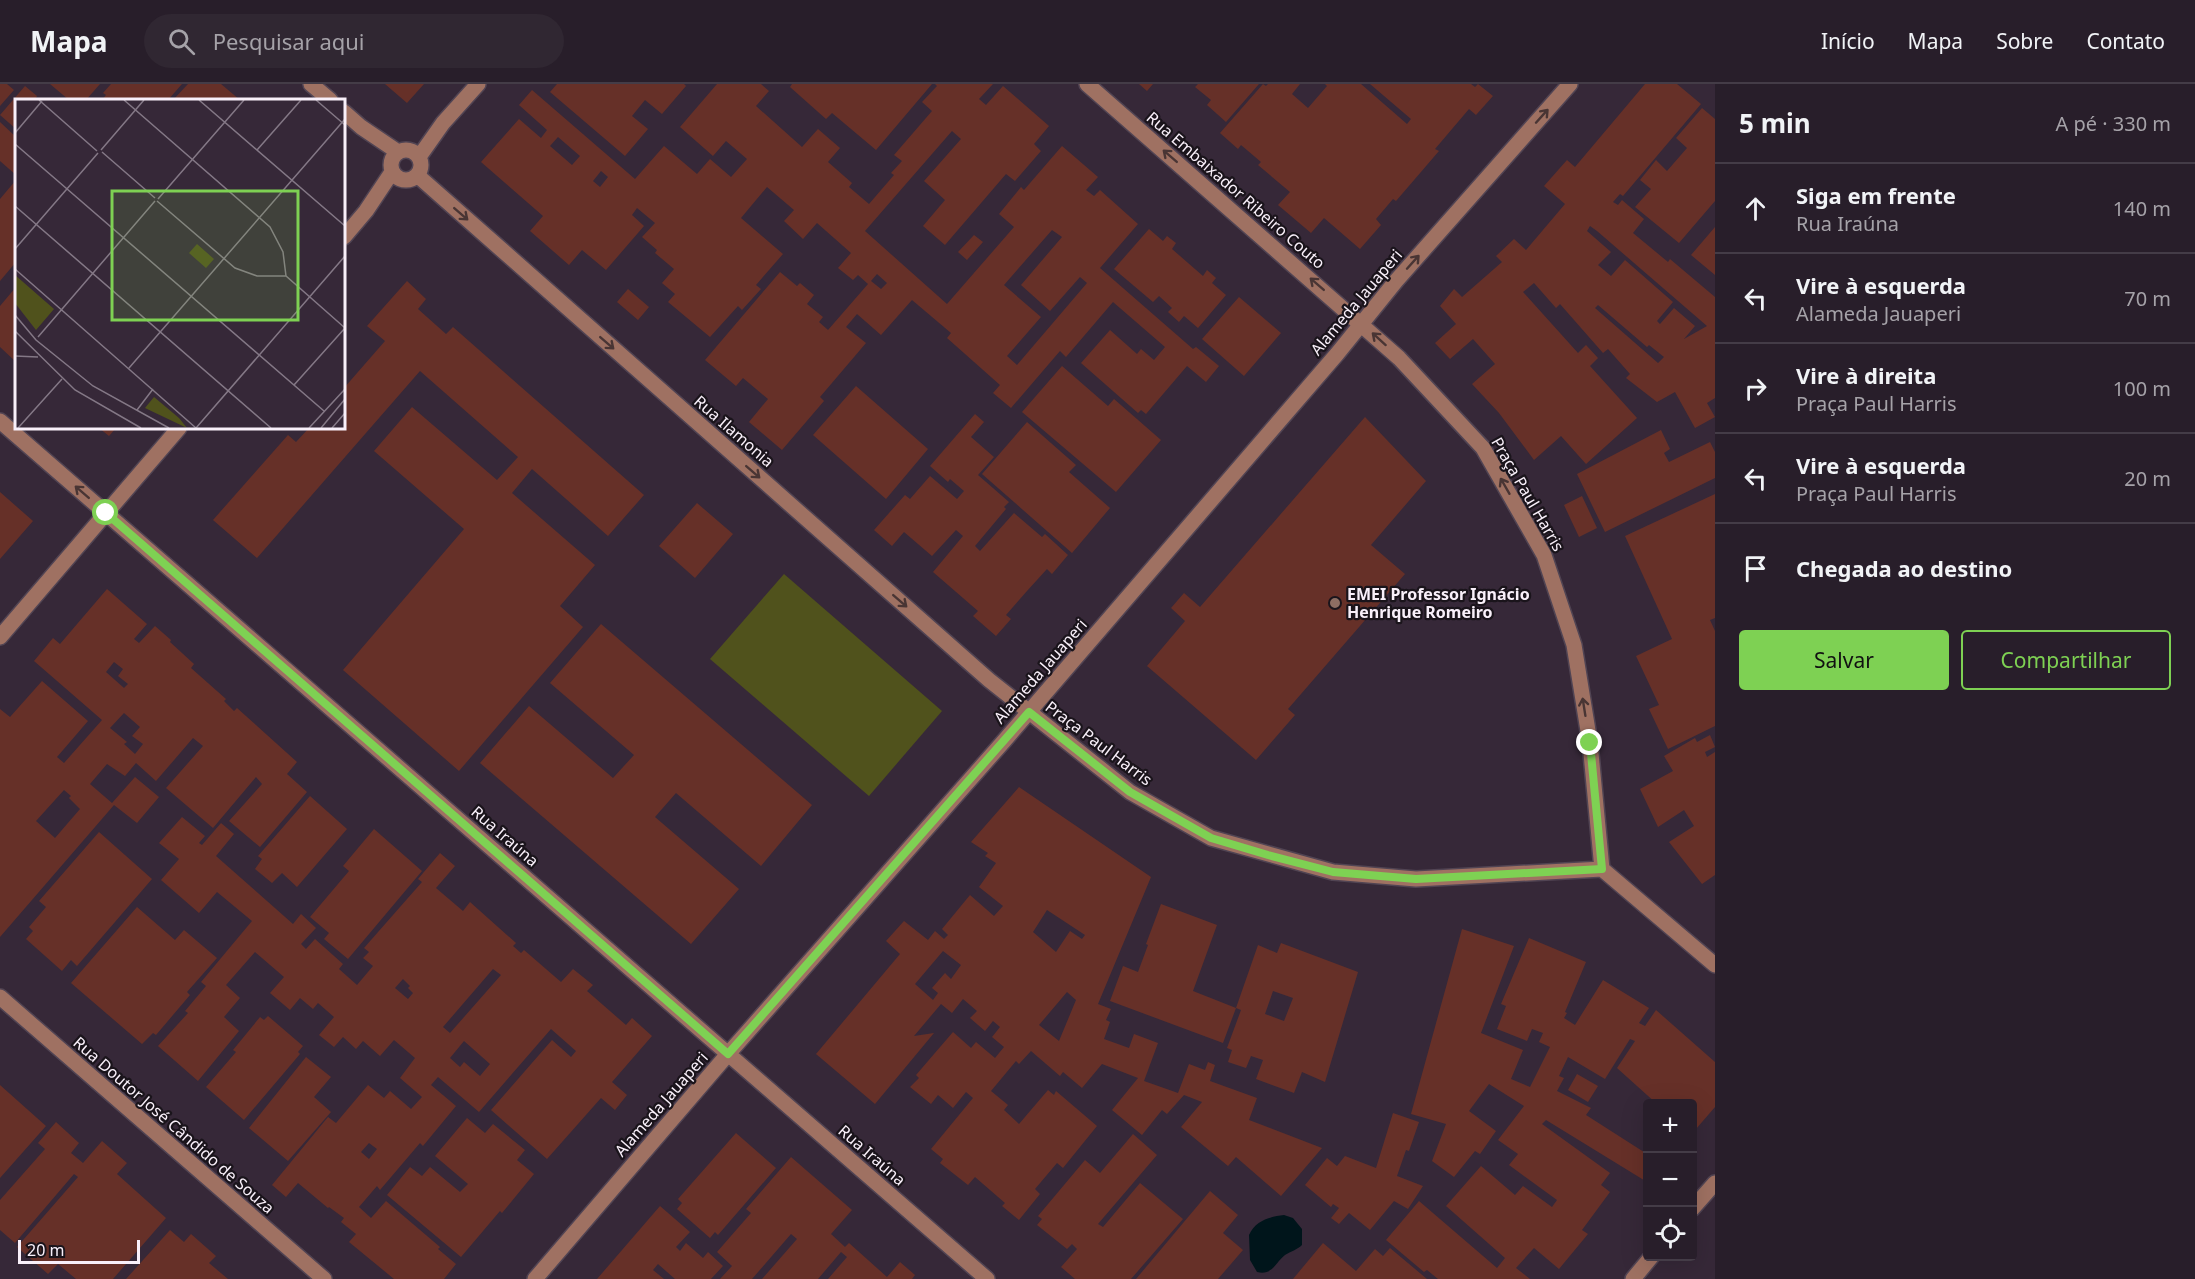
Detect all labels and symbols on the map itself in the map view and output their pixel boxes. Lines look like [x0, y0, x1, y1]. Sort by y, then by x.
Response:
inset map [15, 99, 345, 429]
street label: Rua Embaixador Ribeiro Couto [1142, 106, 1330, 274]
one-way arrow [1535, 109, 1549, 124]
one-way arrow [1163, 149, 1178, 163]
one-way arrow [453, 207, 468, 221]
street label: Alameda Jauaperi [1305, 244, 1407, 360]
one-way arrow [1406, 255, 1420, 270]
one-way arrow [1310, 277, 1325, 291]
one-way arrow [1371, 332, 1386, 346]
one-way arrow [599, 336, 614, 350]
street label: Rua Ilamonia [689, 390, 779, 472]
street label: Praça Paul Harris [1486, 433, 1570, 555]
one-way arrow [746, 465, 761, 479]
one-way arrow [1499, 478, 1511, 495]
one-way arrow [75, 485, 90, 499]
route start [92, 499, 118, 525]
place label: EMEI Professor Ignácio Henrique Romeiro [1347, 583, 1530, 623]
one-way arrow [892, 594, 907, 608]
marker: EMEI Professor Ignácio Henrique Romeiro [1328, 596, 1342, 610]
street label: Alameda Jauaperi [988, 614, 1092, 728]
street label: Praça Paul Harris [1041, 696, 1157, 790]
one-way arrow [1578, 697, 1589, 717]
route end [1576, 729, 1602, 755]
street label: Rua Iraúna [467, 801, 543, 871]
street label: Rua Doutor José Cândido de Souza [69, 1031, 279, 1219]
street label: Alameda Jauaperi [609, 1047, 713, 1161]
street label: Rua Iraúna [834, 1120, 910, 1190]
scale bar [18, 1237, 140, 1264]

